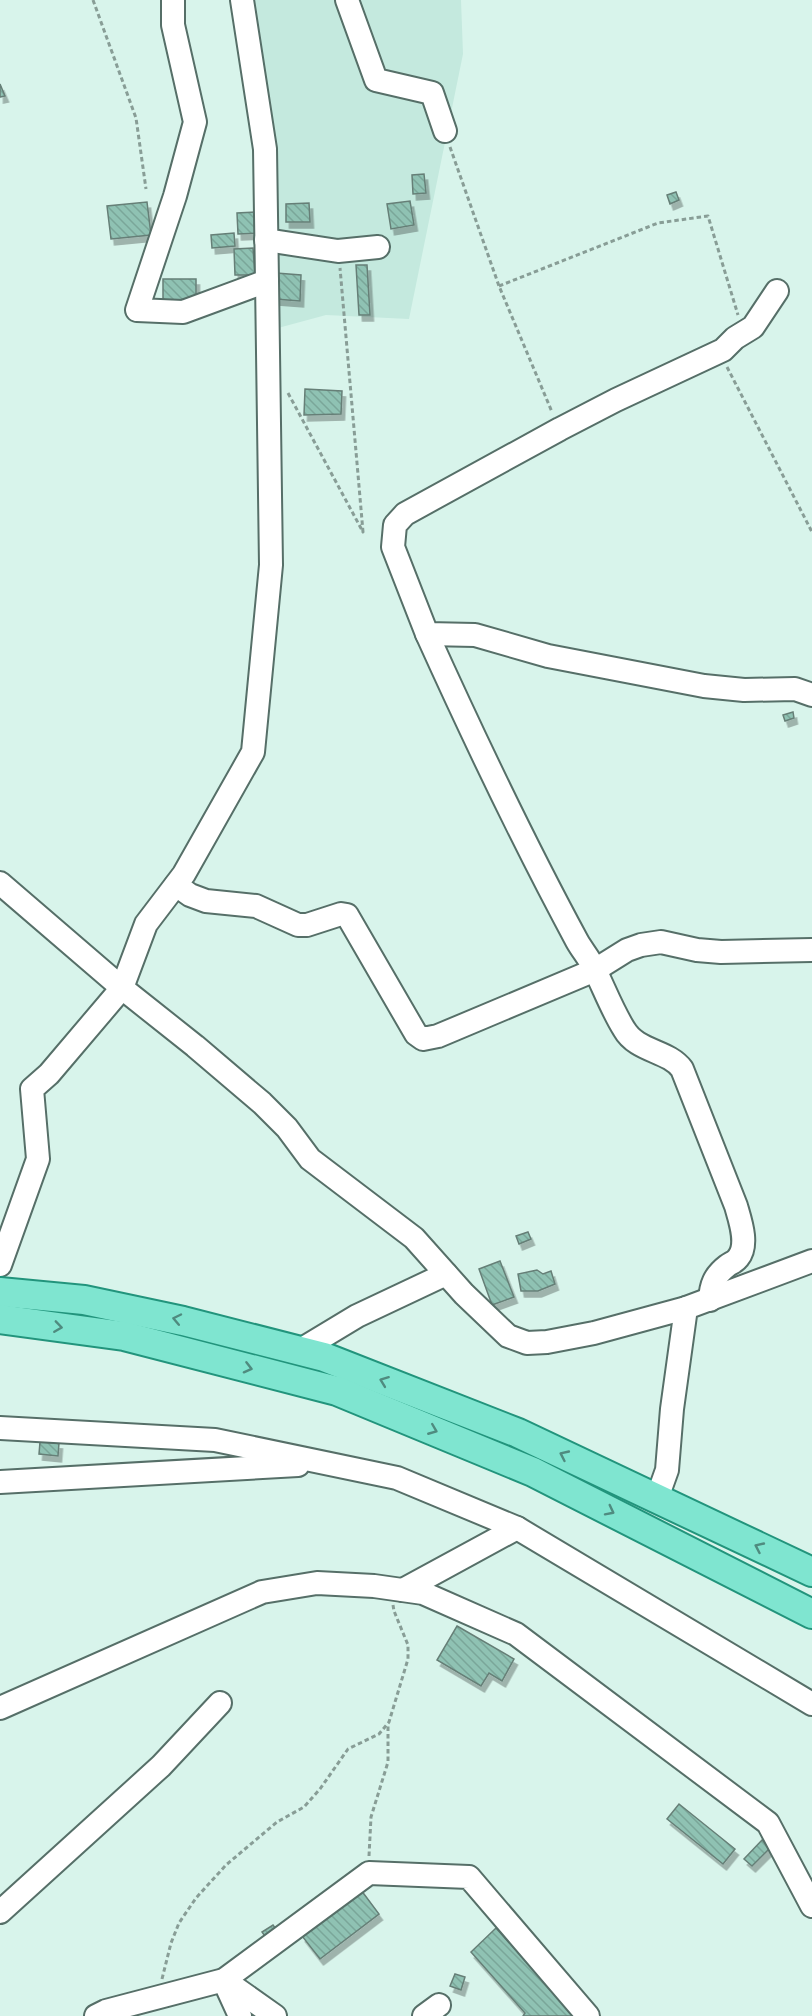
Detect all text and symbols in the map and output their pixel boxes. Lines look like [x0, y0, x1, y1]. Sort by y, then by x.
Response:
one-way arrow [172, 1314, 182, 1327]
one-way arrow [53, 1320, 63, 1332]
one-way arrow [243, 1360, 253, 1373]
one-way arrow [379, 1375, 389, 1388]
one-way arrow [426, 1423, 437, 1435]
one-way arrow [559, 1450, 570, 1462]
one-way arrow [604, 1504, 614, 1515]
one-way arrow [755, 1543, 766, 1555]

